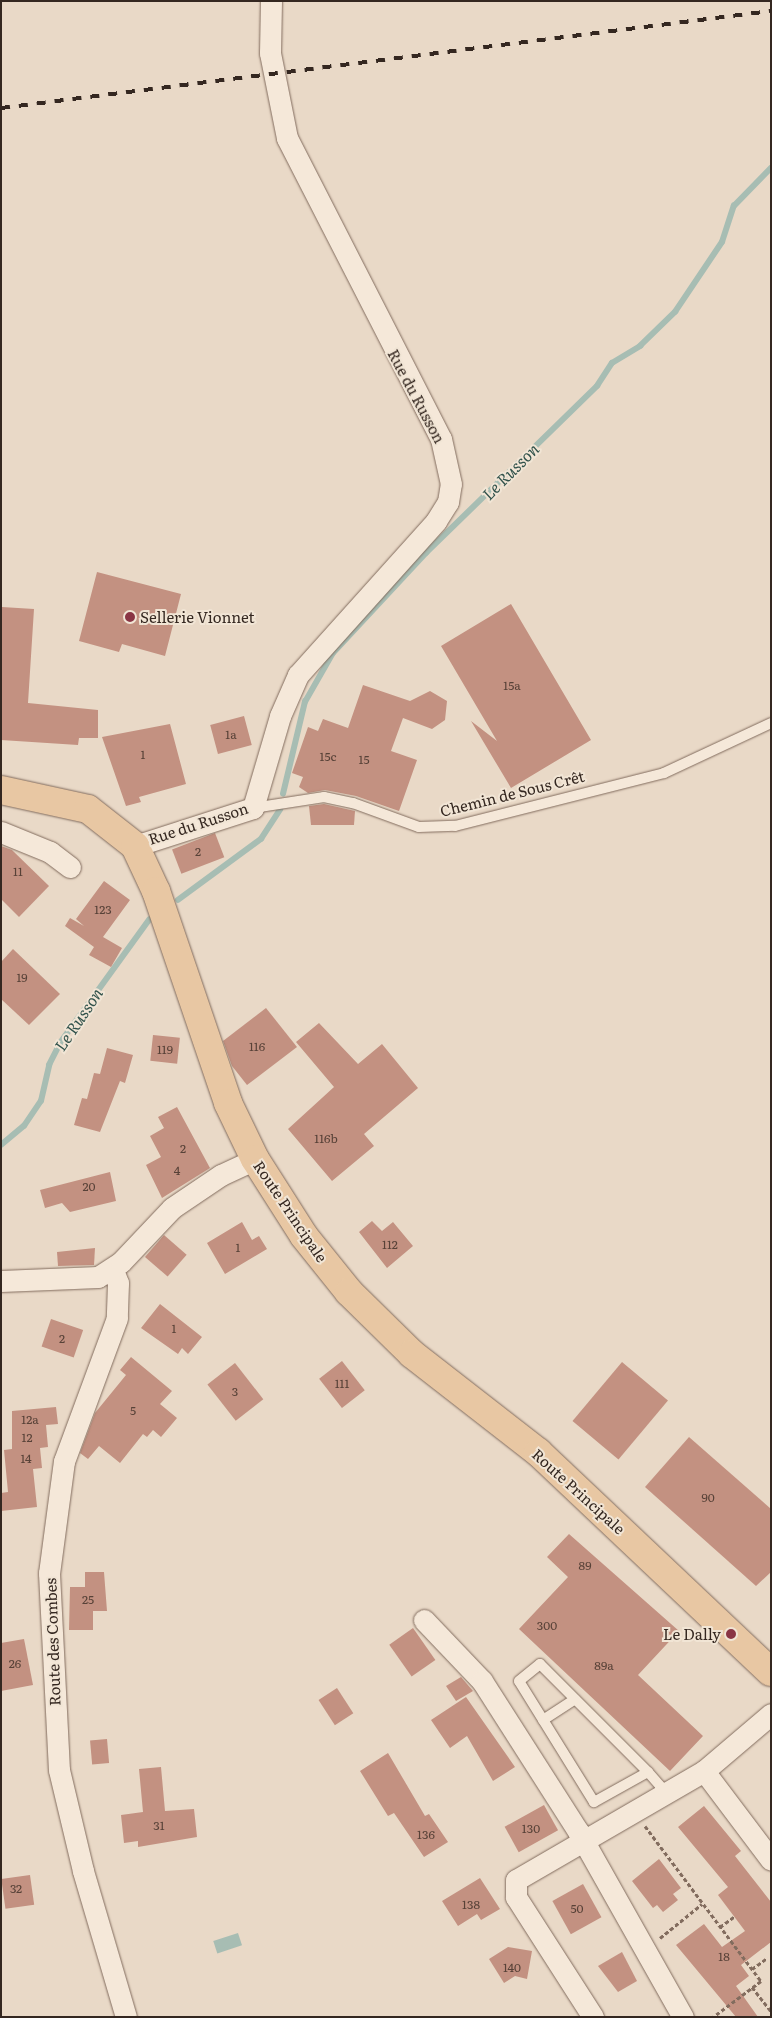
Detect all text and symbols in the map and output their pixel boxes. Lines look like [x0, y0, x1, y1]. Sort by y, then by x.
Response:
street label: Rue du Russon [385, 346, 449, 446]
water label: Le Russon [478, 439, 542, 503]
place label: Sellerie Vionnet [140, 608, 255, 626]
marker: Sellerie Vionnet [124, 611, 136, 623]
house number: 15a [503, 679, 521, 693]
house number: 1a [225, 728, 237, 742]
house number: 1 [141, 748, 145, 762]
house number: 15c [320, 750, 336, 764]
house number: 15 [359, 753, 369, 767]
street label: Chemin de Sous Crêt [438, 766, 586, 820]
street label: Rue du Russon [146, 798, 250, 848]
house number: 2 [195, 845, 201, 859]
house number: 11 [13, 865, 23, 879]
house number: 123 [94, 903, 112, 917]
house number: 19 [16, 971, 28, 985]
water label: Le Russon [50, 984, 106, 1054]
house number: 116 [249, 1040, 265, 1054]
house number: 119 [157, 1043, 173, 1057]
house number: 116b [314, 1132, 338, 1146]
house number: 2 [180, 1142, 186, 1156]
street label: Route Principale [250, 1157, 332, 1265]
house number: 4 [174, 1164, 180, 1178]
house number: 20 [82, 1180, 96, 1194]
house number: 112 [382, 1238, 398, 1252]
house number: 1 [236, 1241, 240, 1255]
house number: 1 [172, 1322, 176, 1336]
house number: 2 [59, 1332, 65, 1346]
house number: 111 [335, 1377, 349, 1391]
house number: 3 [232, 1385, 238, 1399]
house number: 5 [130, 1404, 136, 1418]
house number: 12a [21, 1413, 39, 1427]
house number: 12 [22, 1431, 32, 1445]
street label: Route Principale [529, 1445, 629, 1537]
house number: 14 [20, 1452, 32, 1466]
house number: 90 [701, 1491, 715, 1505]
house number: 89 [579, 1559, 591, 1573]
street label: Route des Combes [41, 1578, 63, 1706]
house number: 25 [82, 1593, 94, 1607]
house number: 300 [537, 1619, 557, 1633]
place label: Le Dally [663, 1625, 721, 1643]
marker: Le Dally [725, 1628, 737, 1640]
house number: 26 [9, 1657, 21, 1671]
house number: 89a [594, 1659, 614, 1673]
house number: 31 [153, 1819, 165, 1833]
house number: 130 [522, 1822, 540, 1836]
house number: 136 [417, 1828, 435, 1842]
house number: 32 [10, 1882, 22, 1896]
house number: 138 [462, 1898, 480, 1912]
house number: 50 [570, 1902, 584, 1916]
house number: 18 [718, 1950, 730, 1964]
house number: 140 [503, 1961, 521, 1975]

